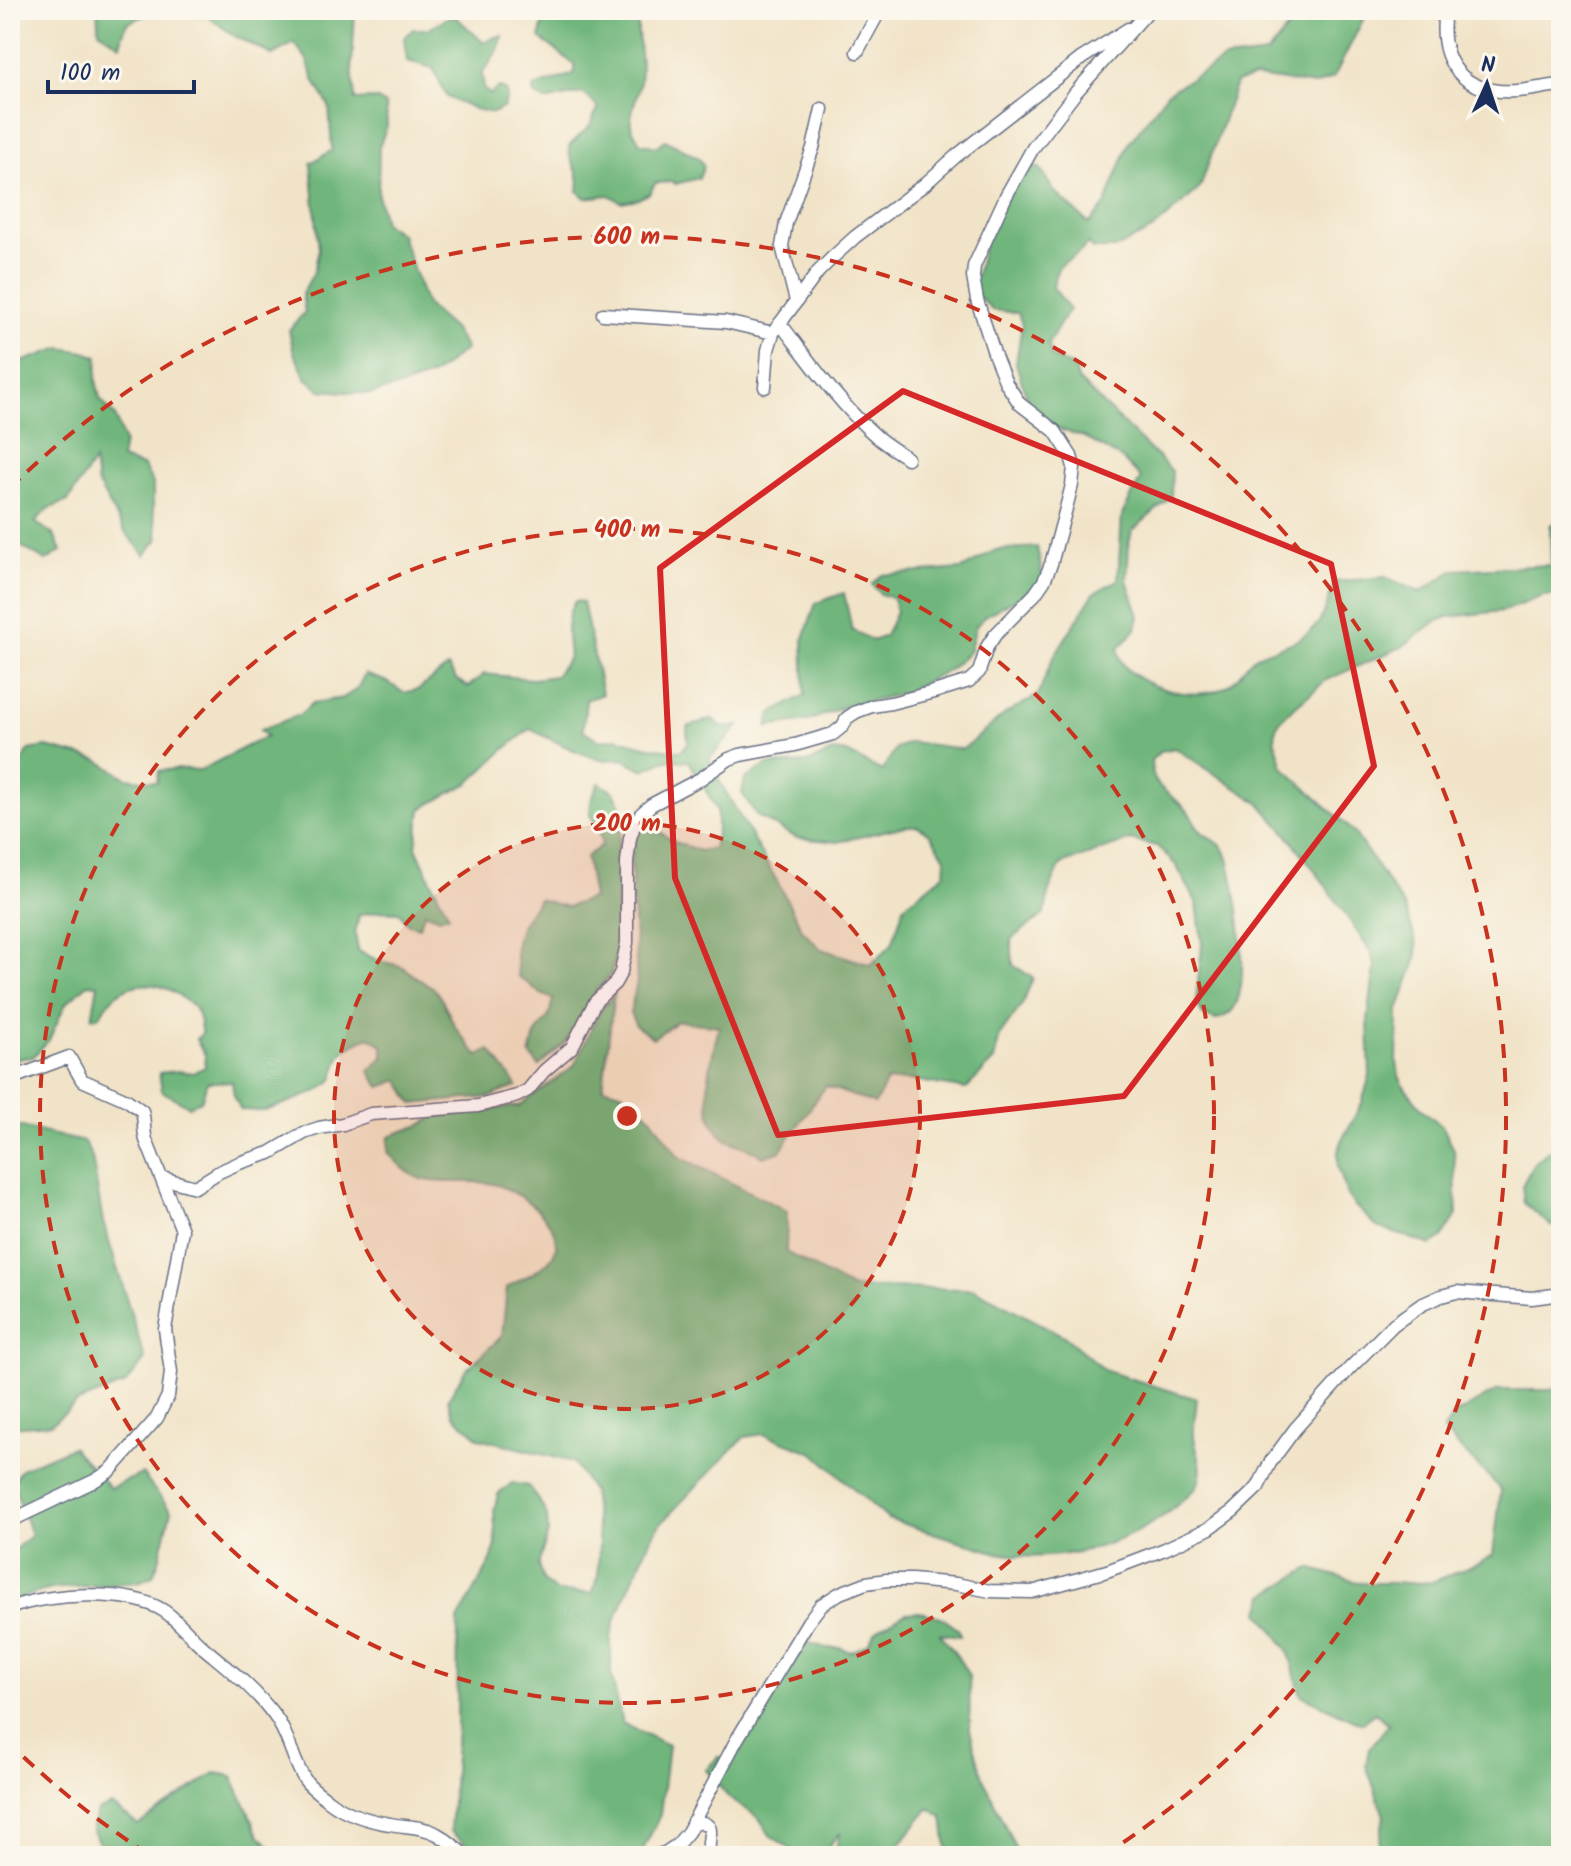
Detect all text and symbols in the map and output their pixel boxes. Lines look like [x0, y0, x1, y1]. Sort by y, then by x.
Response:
scale bar [48, 44, 194, 94]
north arrow [1447, 44, 1527, 124]
text: N [1480, 49, 1496, 84]
text: 100 m [60, 54, 120, 93]
text: 600 m [594, 218, 660, 257]
text: 400 m [594, 511, 660, 550]
text: 200 m [593, 805, 661, 844]
centre of rings [613, 1102, 641, 1130]

